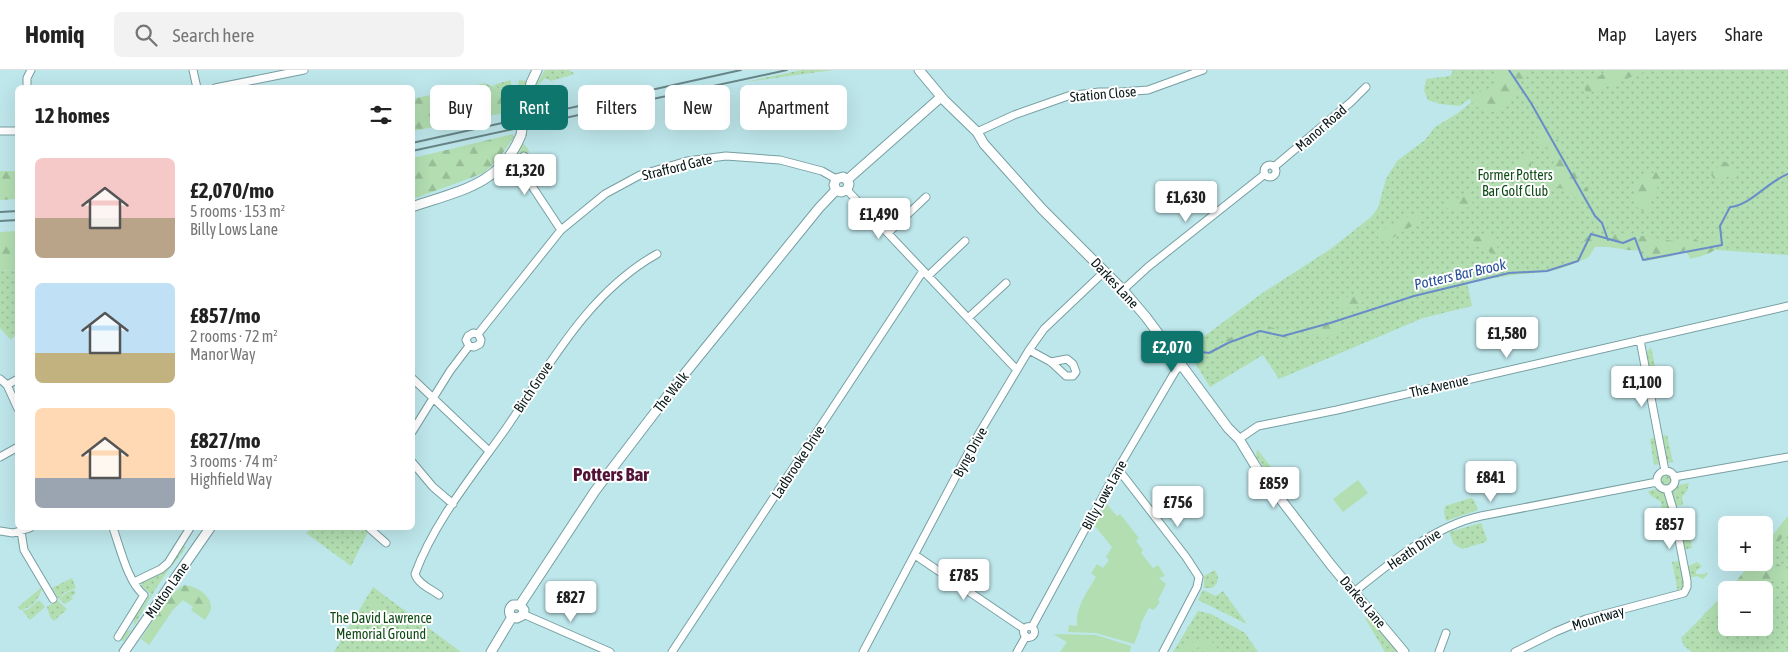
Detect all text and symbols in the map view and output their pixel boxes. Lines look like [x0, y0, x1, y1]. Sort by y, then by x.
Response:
search box [114, 12, 464, 57]
text: Homiq [25, 21, 84, 48]
icon: search [132, 21, 160, 49]
text: Search here [172, 24, 254, 46]
text: Map [1597, 24, 1626, 45]
text: Layers [1654, 24, 1697, 45]
text: Share [1725, 24, 1763, 45]
street label: Station Close [1069, 83, 1137, 105]
chip: Buy [430, 85, 491, 130]
chip: Rent [501, 85, 568, 130]
chip: Filters [578, 85, 655, 130]
chip: New [665, 85, 730, 130]
chip: Apartment [740, 85, 847, 130]
icon: filters [367, 101, 395, 129]
street label: Manor Road [1292, 102, 1350, 154]
text: 12 homes [35, 103, 110, 127]
street label: Strafford Gate [640, 151, 714, 183]
pin: £1,320 [484, 154, 566, 196]
text: £1,320 [505, 161, 545, 179]
park label: Former Potters Bar Golf Club [1477, 167, 1553, 199]
icon: home [75, 178, 135, 238]
text: £2,070/mo [190, 178, 274, 202]
pin: £1,630 [1145, 180, 1227, 223]
text: £1,630 [1166, 188, 1206, 206]
pin: £1,490 [838, 198, 920, 240]
text: 5 rooms · 153 m² [190, 202, 285, 220]
text: £1,490 [859, 205, 899, 223]
text: Billy Lows Lane [190, 220, 278, 238]
street label: Darkes Lane [1088, 255, 1142, 311]
water label: Potters Bar Brook [1412, 255, 1508, 293]
icon: home [75, 303, 135, 363]
text: £857/mo [190, 303, 261, 327]
pin: £1,580 [1466, 316, 1548, 359]
text: £1,580 [1487, 324, 1527, 342]
text: 2 rooms · 72 m² [190, 327, 278, 345]
pin: £2,070 [1131, 330, 1213, 373]
text: £2,070 [1152, 338, 1192, 356]
text: Manor Way [190, 345, 256, 363]
street label: Birch Grove [510, 359, 556, 415]
pin: £1,100 [1601, 366, 1683, 408]
street label: The Walk [650, 369, 692, 415]
street label: The Avenue [1408, 371, 1470, 401]
text: £1,100 [1622, 373, 1662, 391]
street label: Ladbrooke Drive [768, 422, 828, 502]
street label: Byng Drive [950, 424, 990, 480]
icon: home [75, 428, 135, 488]
text: £827/mo [190, 428, 261, 452]
text: 3 rooms · 74 m² [190, 452, 278, 470]
street label: Billy Lows Lane [1078, 457, 1130, 533]
pin: £841 [1461, 460, 1521, 503]
district label: Potters Bar [573, 463, 649, 485]
pin: £859 [1244, 466, 1304, 509]
text: £841 [1476, 468, 1506, 486]
text: Highfield Way [190, 470, 272, 488]
text: £859 [1259, 474, 1289, 492]
pin: £756 [1148, 486, 1208, 528]
text: £756 [1163, 493, 1193, 511]
pin: £857 [1640, 508, 1700, 550]
text: £857 [1655, 515, 1685, 533]
map controls [1718, 516, 1773, 636]
button: + [1718, 516, 1773, 571]
street label: Heath Drive [1384, 525, 1444, 573]
pin: £785 [934, 558, 994, 601]
street label: Mutton Lane [142, 559, 192, 621]
text: £785 [949, 566, 979, 584]
street label: Darkes Lane [1337, 573, 1389, 631]
pin: £827 [541, 580, 601, 623]
button: − [1718, 581, 1773, 636]
text: £827 [556, 588, 586, 606]
street label: Mountway [1570, 602, 1626, 634]
park label: The David Lawrence Memorial Ground [330, 610, 432, 642]

